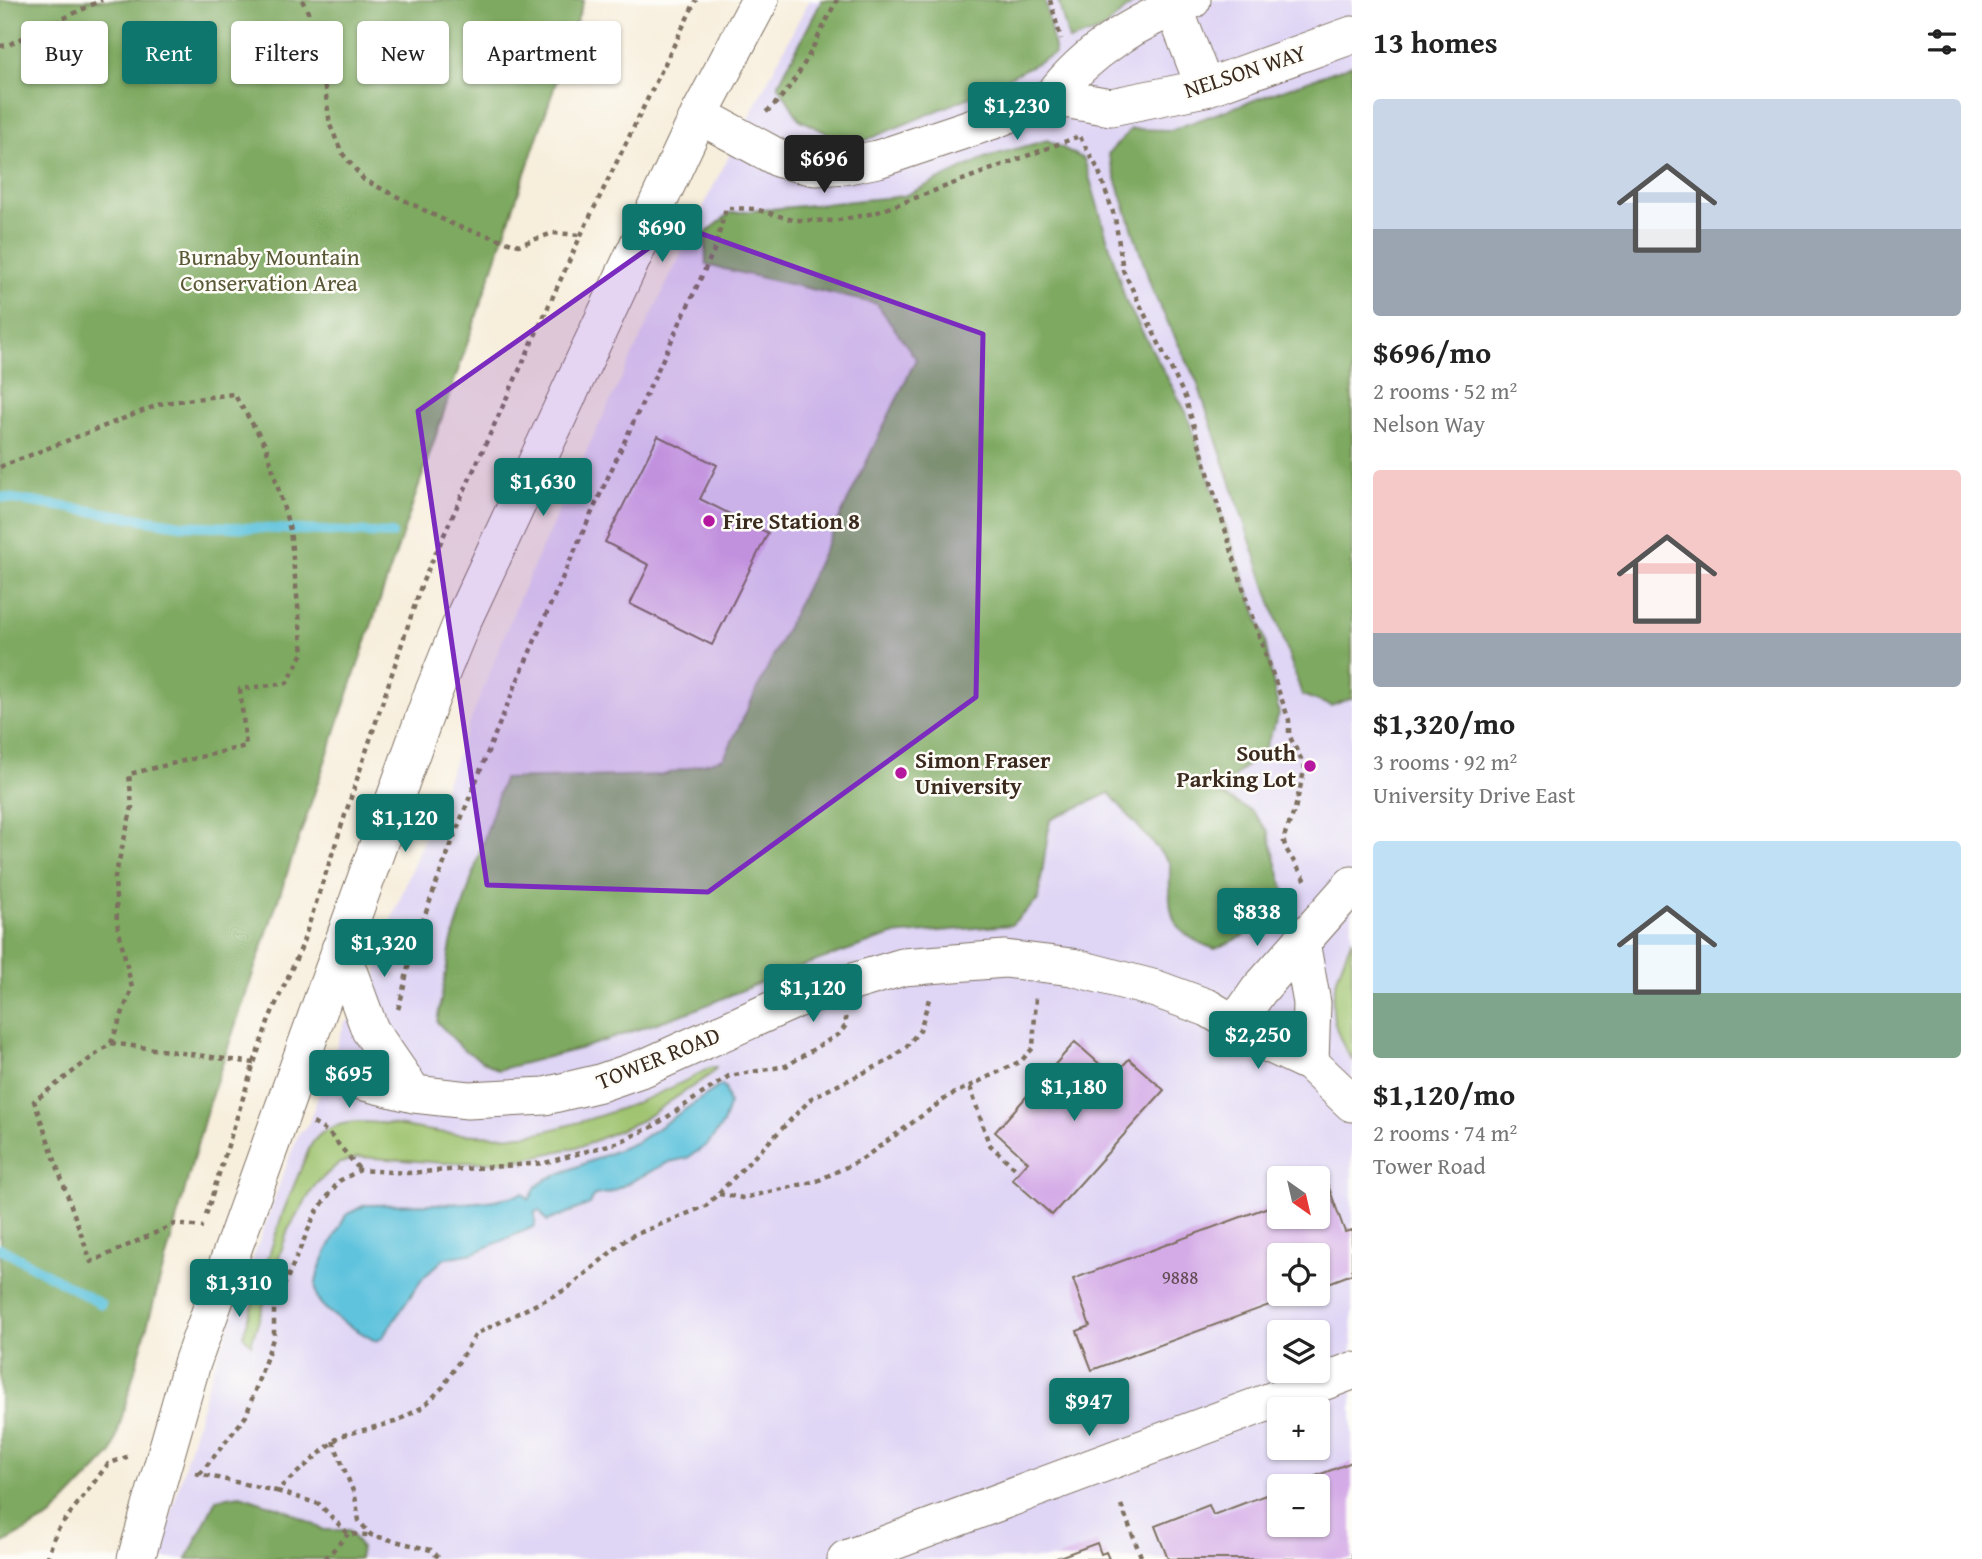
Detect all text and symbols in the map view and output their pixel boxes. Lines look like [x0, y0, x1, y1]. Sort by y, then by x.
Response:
text: 13 homes [1373, 20, 1498, 64]
chip: Buy [21, 21, 108, 84]
chip: Rent [122, 21, 217, 84]
chip: Filters [231, 21, 343, 84]
chip: New [357, 21, 449, 84]
chip: Apartment [463, 21, 621, 84]
icon: filters [1923, 23, 1961, 61]
street label: NELSON WAY [1180, 35, 1310, 106]
pin: $1,230 [960, 82, 1074, 142]
text: $1,230 [984, 88, 1050, 121]
pin: $696 [783, 136, 865, 195]
text: $696 [800, 141, 848, 174]
icon: home [1604, 145, 1730, 271]
pin: $690 [621, 204, 703, 264]
text: $690 [638, 210, 686, 243]
park label: Burnaby Mountain Conservation Area [178, 240, 360, 299]
text: $696/mo [1373, 330, 1491, 374]
text: 2 rooms · 52 m² [1373, 374, 1517, 407]
text: Nelson Way [1373, 407, 1485, 440]
pin: $1,630 [486, 458, 600, 518]
text: $1,630 [510, 464, 576, 497]
place label: Fire Station 8 [723, 504, 860, 537]
marker: Fire Station 8 [701, 513, 717, 529]
icon: home [1604, 516, 1730, 642]
text: $1,320/mo [1373, 701, 1515, 745]
place label: South Parking Lot [1176, 736, 1296, 795]
place label: Simon Fraser University [915, 743, 1051, 802]
text: 3 rooms · 92 m² [1373, 745, 1517, 778]
marker: South Parking Lot [1302, 758, 1318, 774]
marker: Simon Fraser University [893, 765, 909, 781]
text: University Drive East [1373, 778, 1575, 811]
pin: $1,120 [348, 794, 462, 854]
text: $1,120 [372, 800, 438, 833]
icon: home [1604, 887, 1730, 1013]
pin: $838 [1216, 888, 1298, 948]
text: $838 [1233, 894, 1281, 927]
pin: $1,320 [327, 920, 441, 979]
text: $1,320 [351, 925, 417, 958]
pin: $1,120 [756, 964, 870, 1024]
text: $1,120 [780, 970, 846, 1003]
pin: $2,250 [1201, 1012, 1315, 1071]
text: $2,250 [1225, 1017, 1291, 1050]
street label: TOWER ROAD [591, 1018, 725, 1097]
pin: $695 [308, 1050, 390, 1110]
text: $695 [325, 1056, 373, 1089]
pin: $1,180 [1017, 1064, 1131, 1123]
text: $1,180 [1041, 1069, 1107, 1102]
text: $1,120/mo [1373, 1072, 1515, 1116]
text: 2 rooms · 74 m² [1373, 1116, 1517, 1149]
text: Tower Road [1373, 1149, 1486, 1182]
north arrow [1267, 1166, 1330, 1228]
map controls [1267, 1166, 1330, 1537]
button: locate [1267, 1243, 1330, 1306]
pin: $1,310 [182, 1260, 296, 1319]
house number: 9888 [1162, 1263, 1198, 1291]
text: $1,310 [206, 1265, 272, 1298]
button: layers [1267, 1320, 1330, 1383]
pin: $947 [1048, 1378, 1130, 1438]
text: $947 [1065, 1384, 1113, 1417]
button: + [1267, 1397, 1330, 1460]
button: − [1267, 1474, 1330, 1537]

